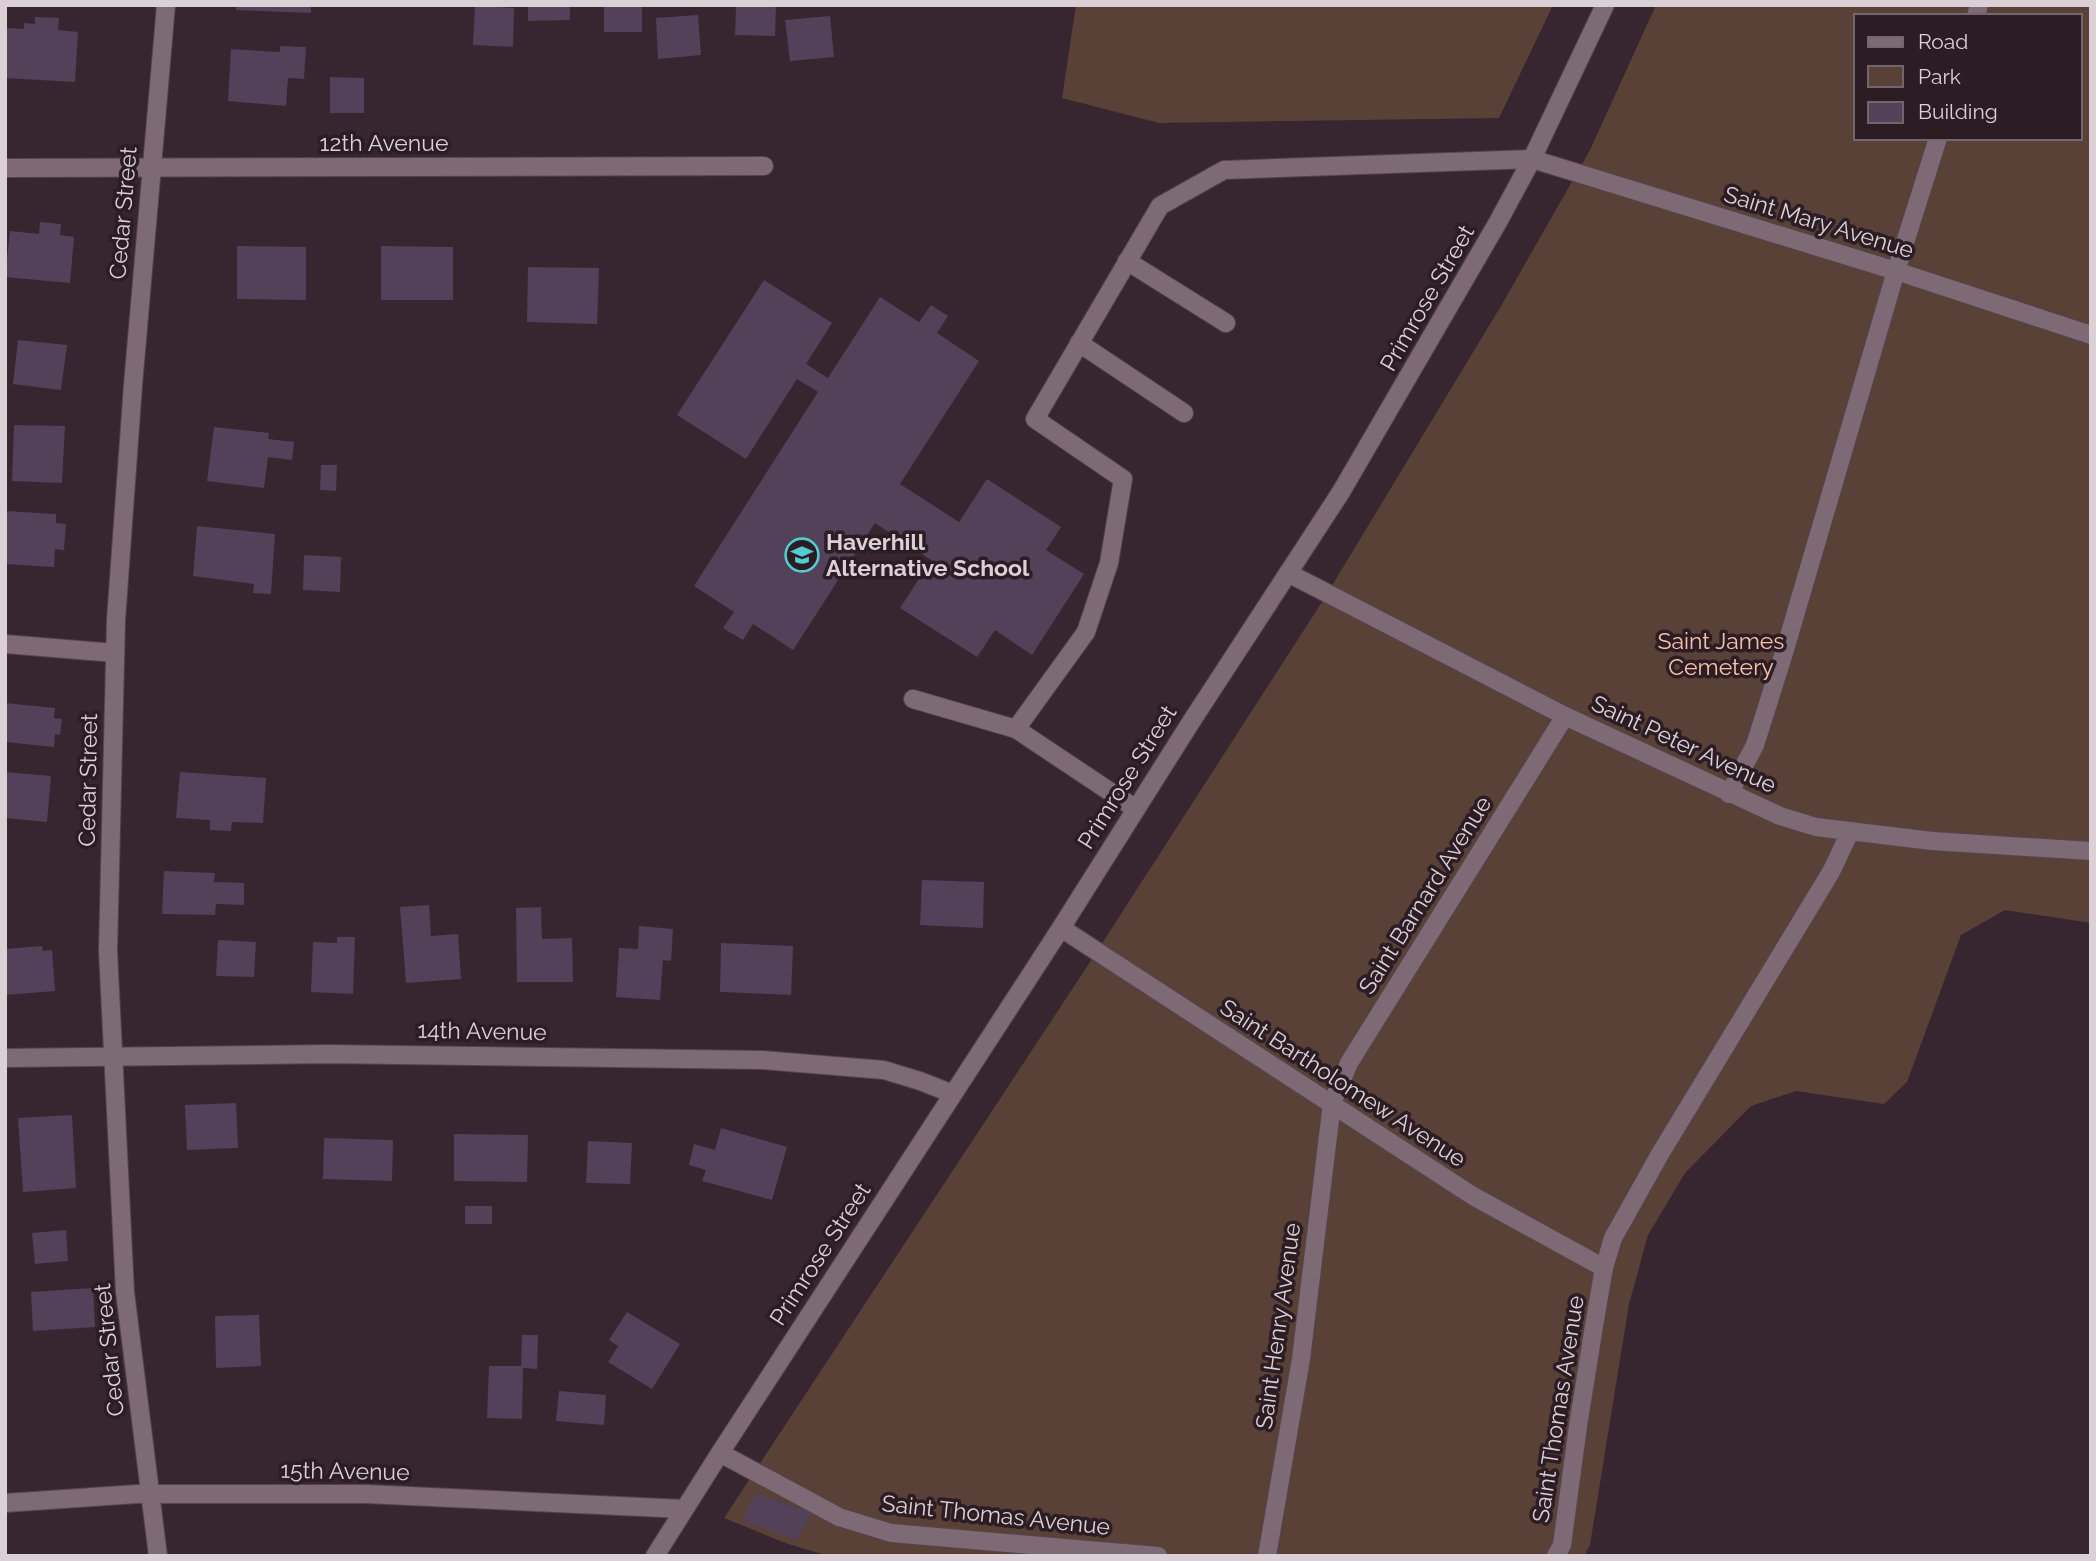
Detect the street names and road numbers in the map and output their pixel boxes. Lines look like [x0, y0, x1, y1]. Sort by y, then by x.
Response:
street label: 12th Avenue [320, 129, 448, 156]
street label: Cedar Street [103, 145, 142, 281]
street label: Saint Mary Avenue [1721, 180, 1917, 263]
street label: Primrose Street [1374, 220, 1479, 376]
street label: Saint Peter Avenue [1588, 689, 1781, 798]
street label: Primrose Street [1072, 700, 1182, 854]
street label: Cedar Street [73, 713, 102, 847]
street label: Saint Barnard Avenue [1353, 791, 1496, 999]
street label: Saint Bartholomew Avenue [1215, 993, 1471, 1172]
street label: 14th Avenue [417, 1016, 547, 1045]
street label: Primrose Street [764, 1177, 876, 1330]
street label: Saint Henry Avenue [1250, 1221, 1305, 1431]
street label: Cedar Street [88, 1282, 129, 1418]
street label: Saint Thomas Avenue [1526, 1293, 1589, 1524]
street label: 15th Avenue [280, 1456, 410, 1485]
street label: Saint Thomas Avenue [881, 1489, 1112, 1540]

